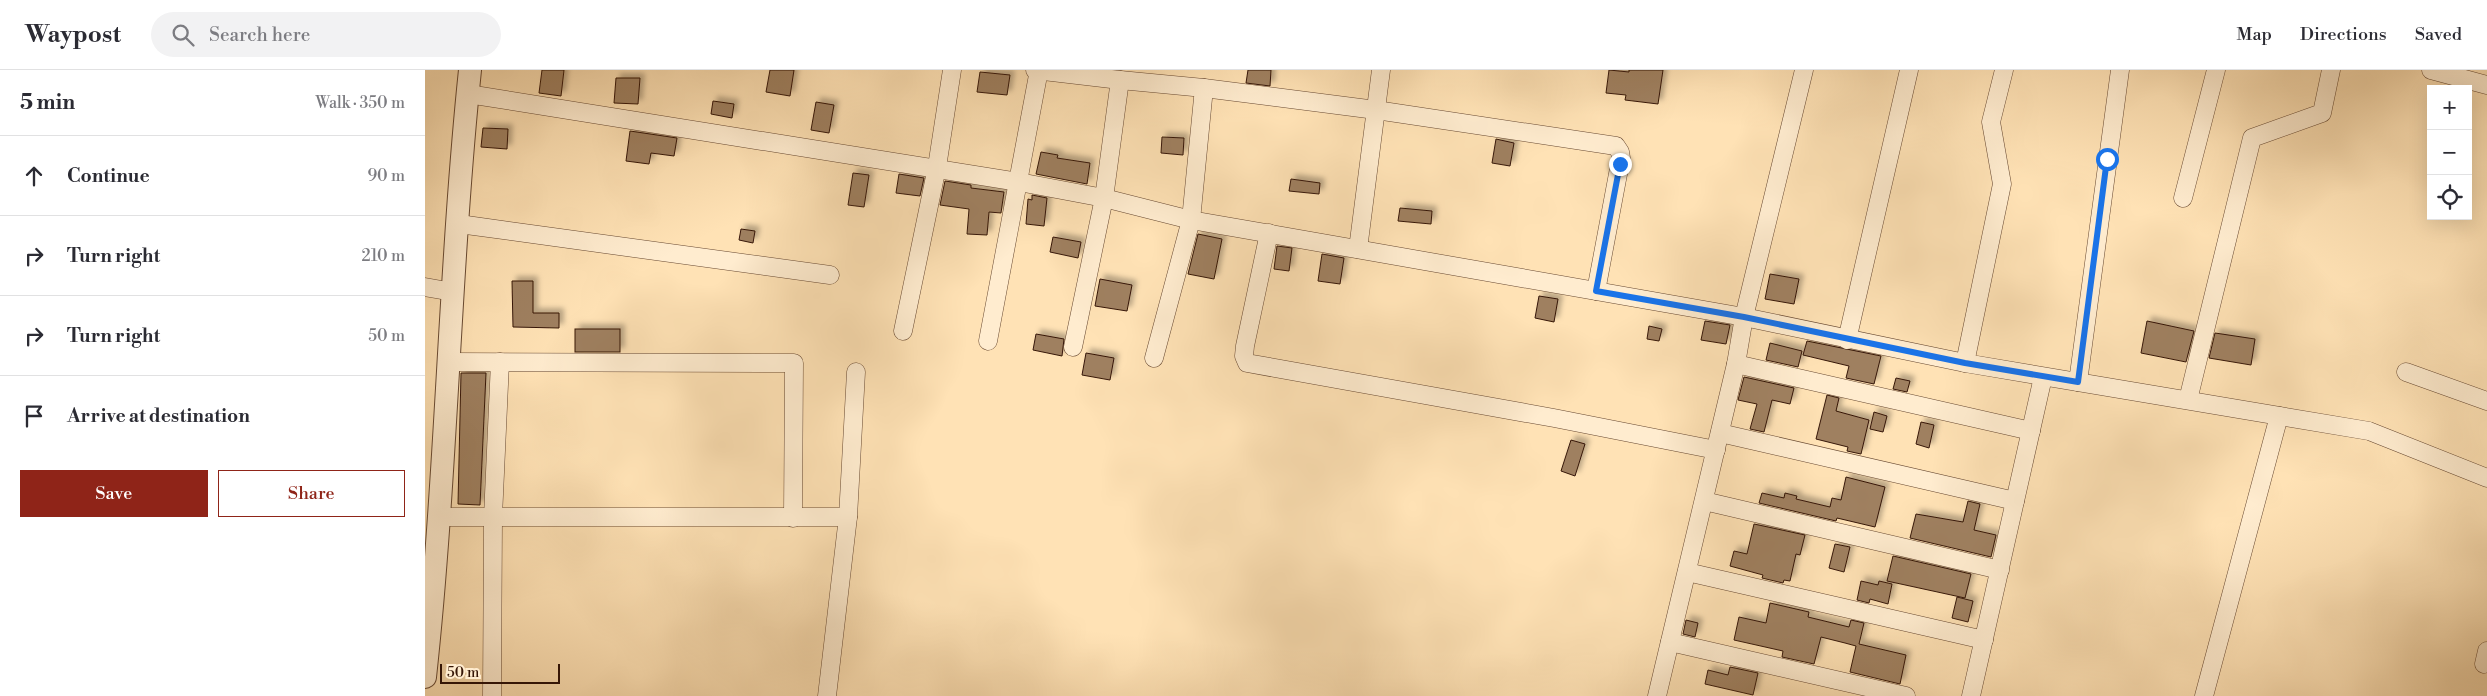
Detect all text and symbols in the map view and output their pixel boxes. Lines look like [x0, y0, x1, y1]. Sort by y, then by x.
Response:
search box [151, 12, 501, 57]
text: Waypost [25, 20, 121, 50]
icon: search [169, 21, 197, 49]
text: Search here [209, 23, 310, 47]
text: Map [2236, 23, 2272, 46]
text: Directions [2300, 23, 2387, 46]
text: Saved [2415, 23, 2462, 46]
map controls [2427, 85, 2472, 220]
button: + [2427, 85, 2472, 130]
text: 5 min [20, 90, 75, 116]
text: Walk · 350 m [316, 93, 405, 113]
button: − [2427, 130, 2472, 175]
route start [2096, 148, 2119, 171]
route end [1609, 153, 1632, 176]
icon: ahead [20, 162, 48, 190]
text: Continue [67, 164, 150, 188]
text: 90 m [367, 166, 405, 186]
button: locate [2427, 175, 2472, 220]
icon: right [20, 242, 48, 270]
text: Turn right [67, 244, 160, 268]
text: 210 m [361, 246, 405, 266]
icon: right [20, 322, 48, 350]
text: Turn right [67, 324, 160, 348]
text: 50 m [368, 326, 405, 346]
icon: arrive [20, 402, 48, 430]
text: Arrive at destination [67, 404, 250, 428]
button: Save [20, 470, 208, 517]
button: Share [218, 470, 405, 517]
scale bar [440, 661, 560, 684]
text: 50 m [447, 664, 479, 682]

